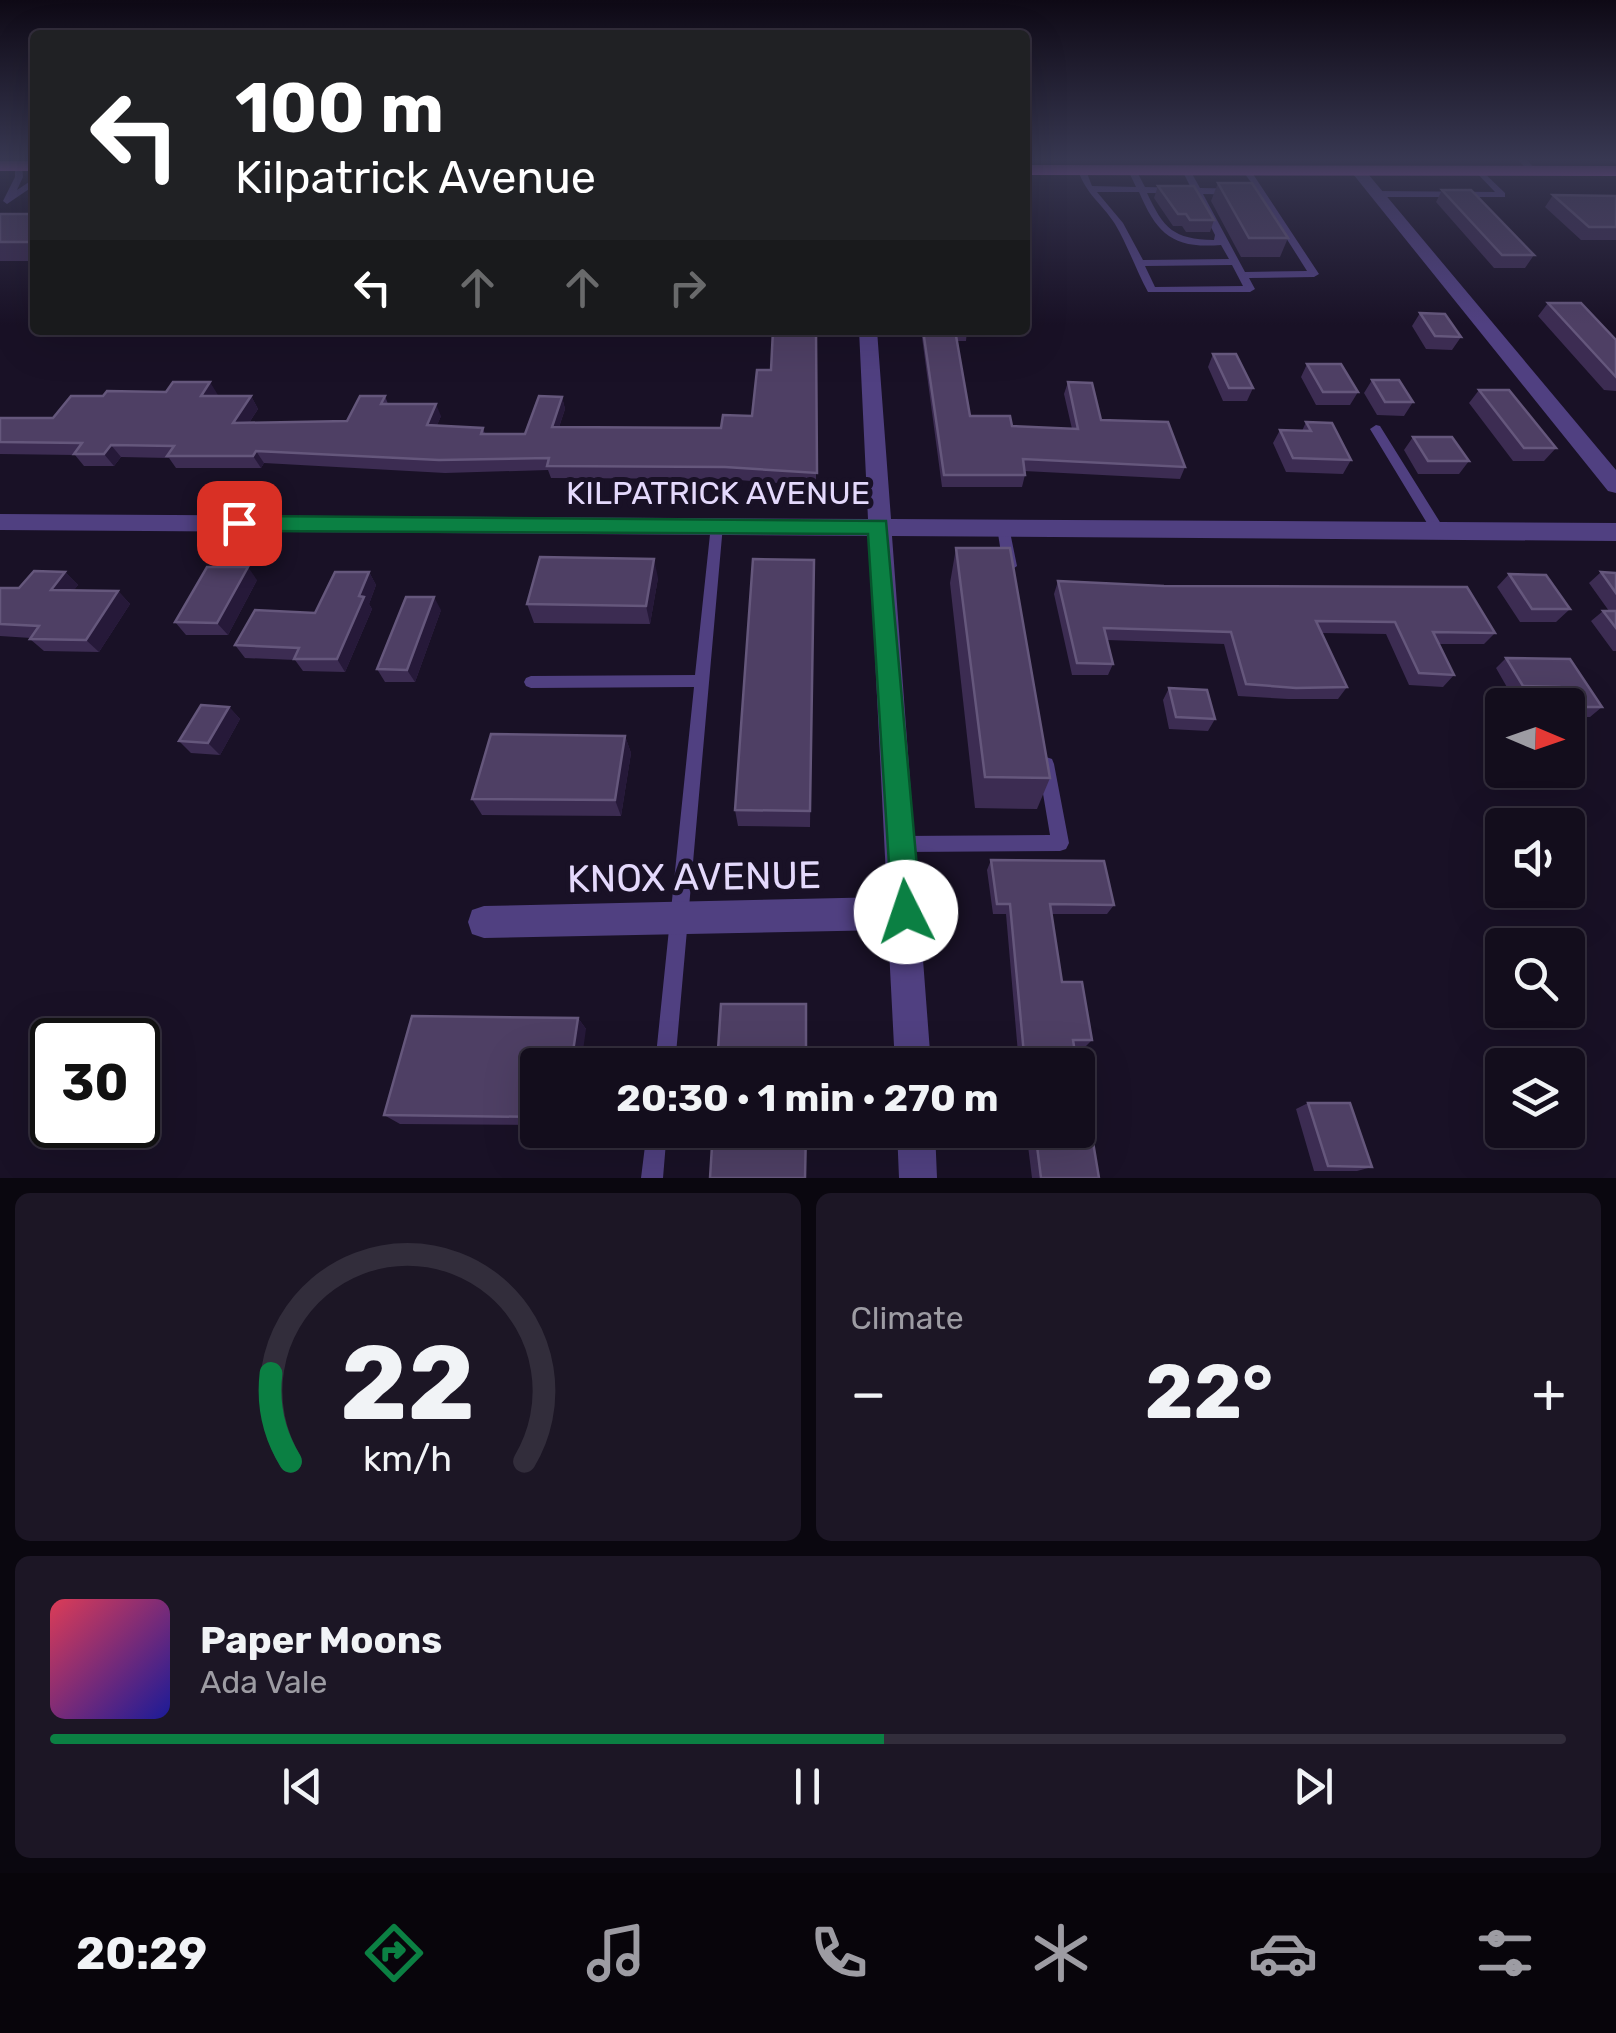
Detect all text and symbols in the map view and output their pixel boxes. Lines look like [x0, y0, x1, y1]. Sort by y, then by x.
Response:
text: 100 m [235, 67, 444, 150]
icon: left [70, 70, 200, 200]
text: Kilpatrick Avenue [235, 151, 596, 204]
icon: left [345, 260, 400, 315]
icon: ahead [450, 260, 505, 315]
icon: ahead [555, 260, 610, 315]
icon: right [660, 260, 715, 315]
street label: KILPATRICK AVENUE [566, 474, 870, 512]
pin [197, 481, 282, 566]
icon: arrive [212, 496, 267, 551]
north arrow [1485, 688, 1585, 788]
map controls [1485, 688, 1585, 1148]
button: sound [1485, 808, 1585, 908]
street label: KNOX AVENUE [567, 852, 821, 902]
position arrow [854, 860, 958, 964]
button: search [1485, 928, 1585, 1028]
speed limit sign: 30 [30, 1018, 160, 1148]
button: layers [1485, 1048, 1585, 1148]
text: 20:30 · 1 min · 270 m [616, 1075, 999, 1121]
text: Climate [851, 1299, 964, 1337]
text: 22 [340, 1322, 475, 1445]
text: 22° [1145, 1348, 1273, 1437]
text: − [851, 1361, 886, 1426]
text: + [1532, 1361, 1566, 1426]
text: km/h [363, 1438, 452, 1480]
text: Paper Moons [200, 1617, 442, 1663]
text: Ada Vale [200, 1663, 327, 1701]
icon: previous [275, 1759, 330, 1814]
icon: pause [780, 1759, 835, 1814]
icon: next [1286, 1759, 1341, 1814]
icon: directions [359, 1918, 429, 1988]
icon: music [581, 1918, 651, 1988]
icon: phone [804, 1918, 874, 1988]
icon: climate [1026, 1918, 1096, 1988]
icon: car [1248, 1918, 1318, 1988]
icon: filters [1470, 1918, 1540, 1988]
text: 20:29 [76, 1927, 207, 1980]

